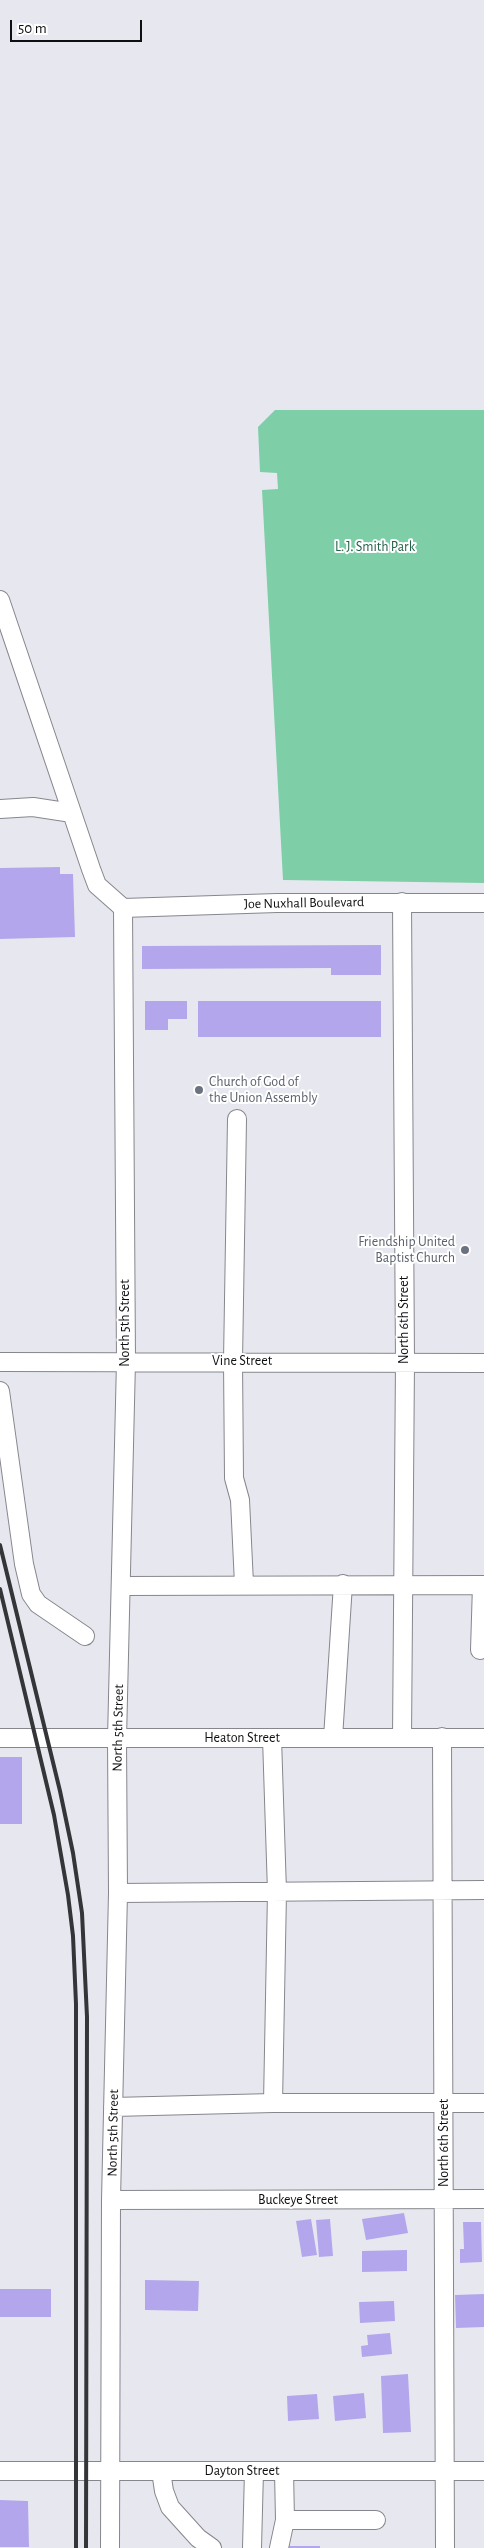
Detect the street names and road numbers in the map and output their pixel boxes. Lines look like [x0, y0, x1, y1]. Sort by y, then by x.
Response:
street label: Joe Nuxhall Boulevard [244, 894, 364, 912]
street label: North 6th Street [396, 1276, 412, 1364]
street label: North 5th Street [117, 1279, 133, 1367]
street label: Vine Street [212, 1353, 272, 1369]
street label: North 5th Street [109, 1684, 127, 1772]
street label: Heaton Street [204, 1730, 280, 1746]
street label: North 5th Street [104, 2089, 122, 2177]
street label: North 6th Street [436, 2099, 452, 2187]
street label: Buckeye Street [258, 2192, 338, 2208]
street label: Dayton Street [205, 2463, 279, 2479]

